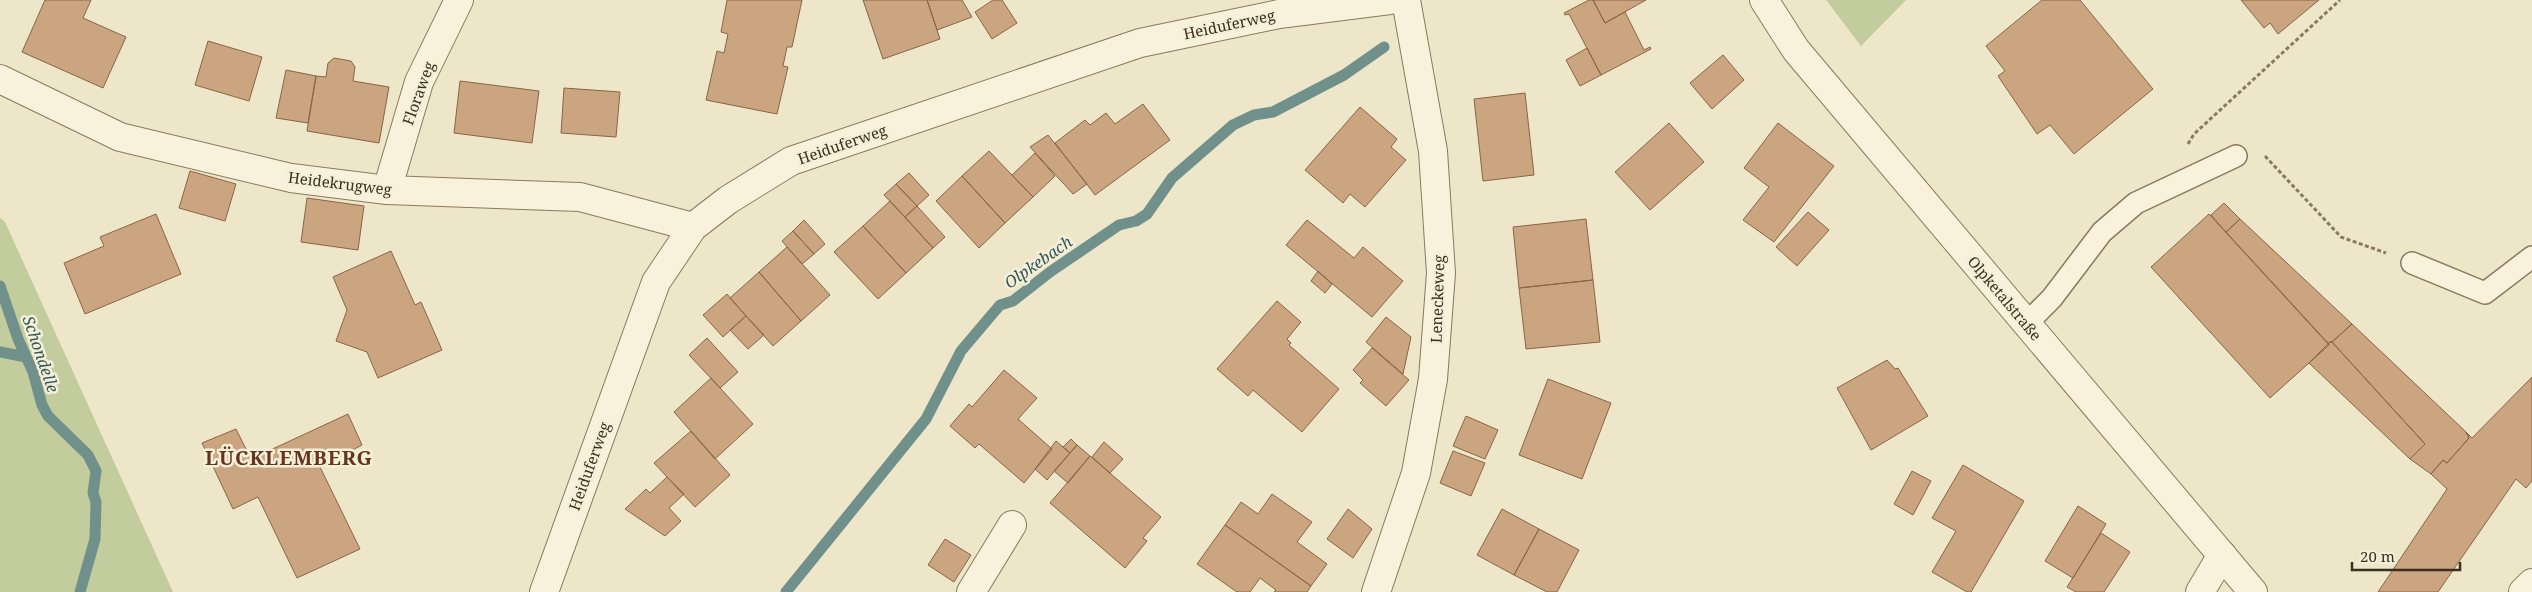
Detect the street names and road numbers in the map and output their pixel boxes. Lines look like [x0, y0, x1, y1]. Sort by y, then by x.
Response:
street label: Heiduferweg [1181, 5, 1277, 43]
street label: Floraweg [397, 58, 439, 128]
street label: Heiduferweg [795, 119, 889, 169]
street label: Heidekrugweg [287, 167, 393, 199]
street label: Olpketalstraße [1964, 251, 2046, 345]
street label: Leneckeweg [1425, 255, 1449, 343]
street label: Heiduferweg [564, 419, 614, 513]

